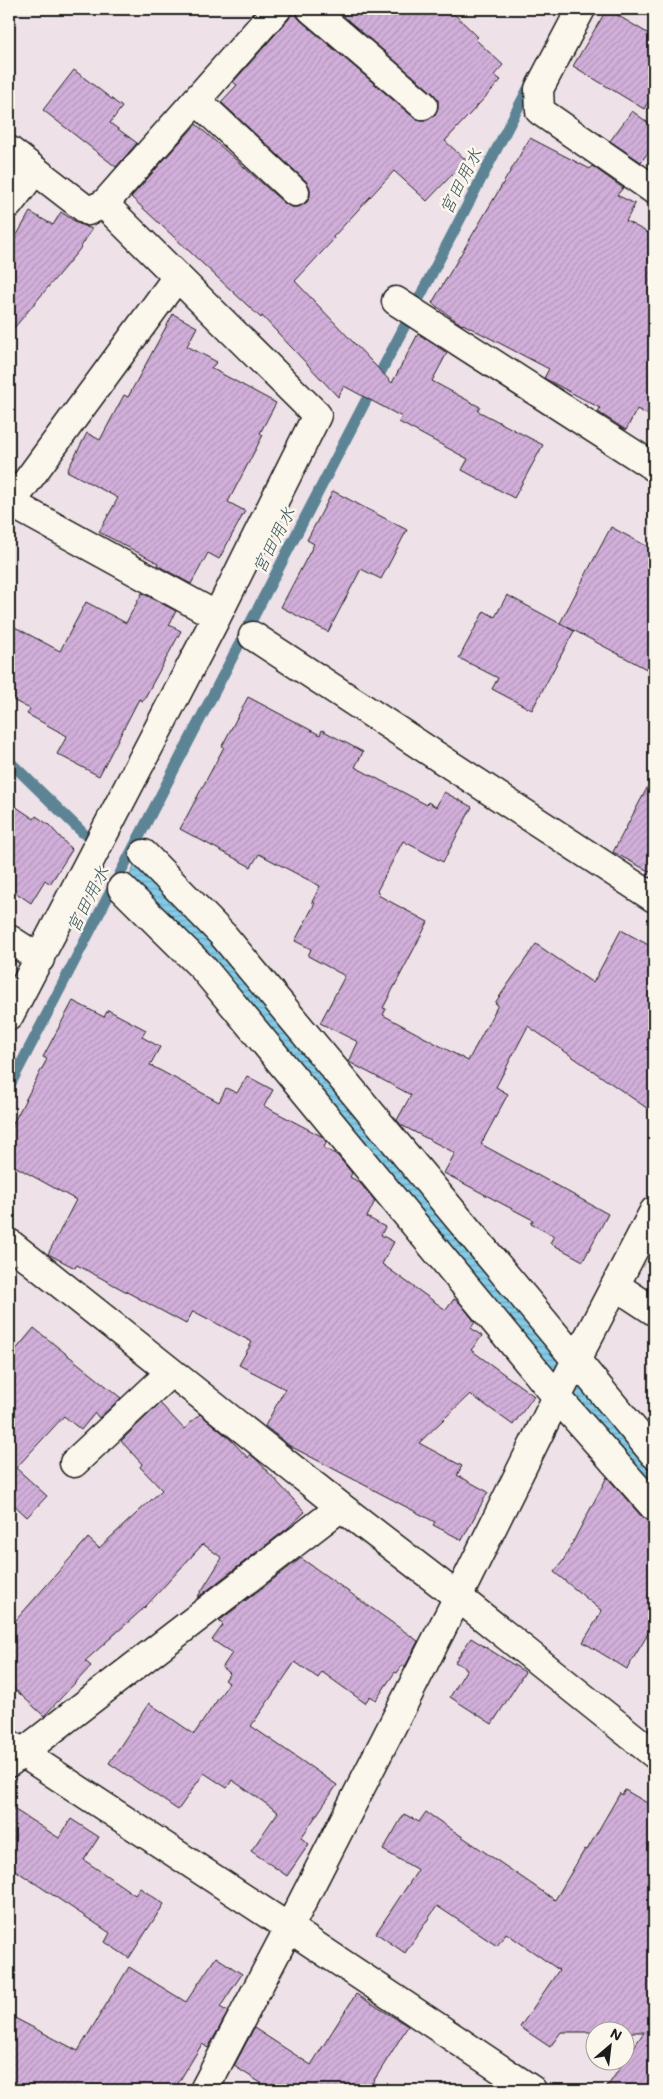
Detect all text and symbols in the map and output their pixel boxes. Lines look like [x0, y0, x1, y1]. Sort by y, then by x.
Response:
water label: 宮田用水 [433, 143, 487, 219]
water label: 宮田用水 [246, 502, 300, 578]
water label: 宮田用水 [60, 861, 114, 937]
north arrow [586, 2022, 636, 2072]
text: N [607, 2023, 625, 2045]

